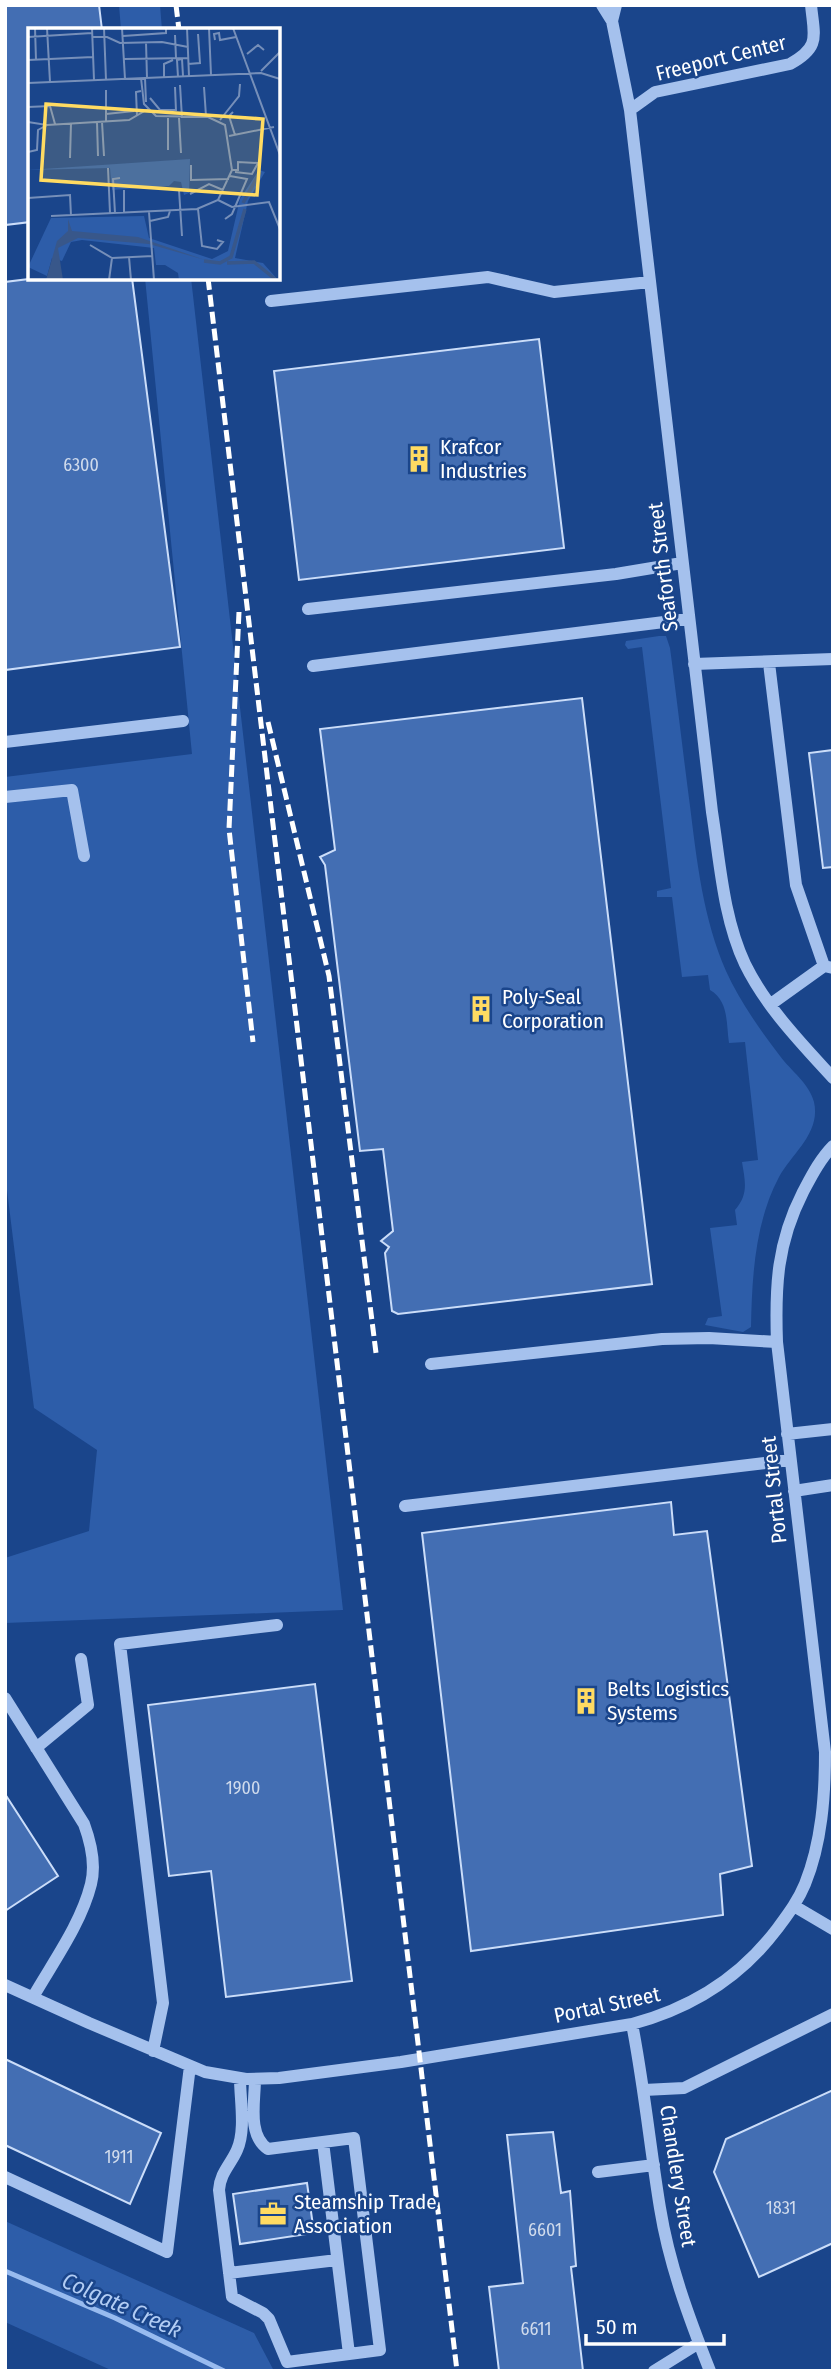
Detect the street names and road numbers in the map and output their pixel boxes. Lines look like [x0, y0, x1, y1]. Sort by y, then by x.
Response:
street label: Freeport Center [653, 29, 789, 87]
street label: Seaforth Street [642, 501, 684, 633]
street label: Portal Street [755, 1435, 793, 1545]
street label: Portal Street [552, 1981, 662, 2029]
street label: Chandlery Street [654, 2103, 702, 2249]

